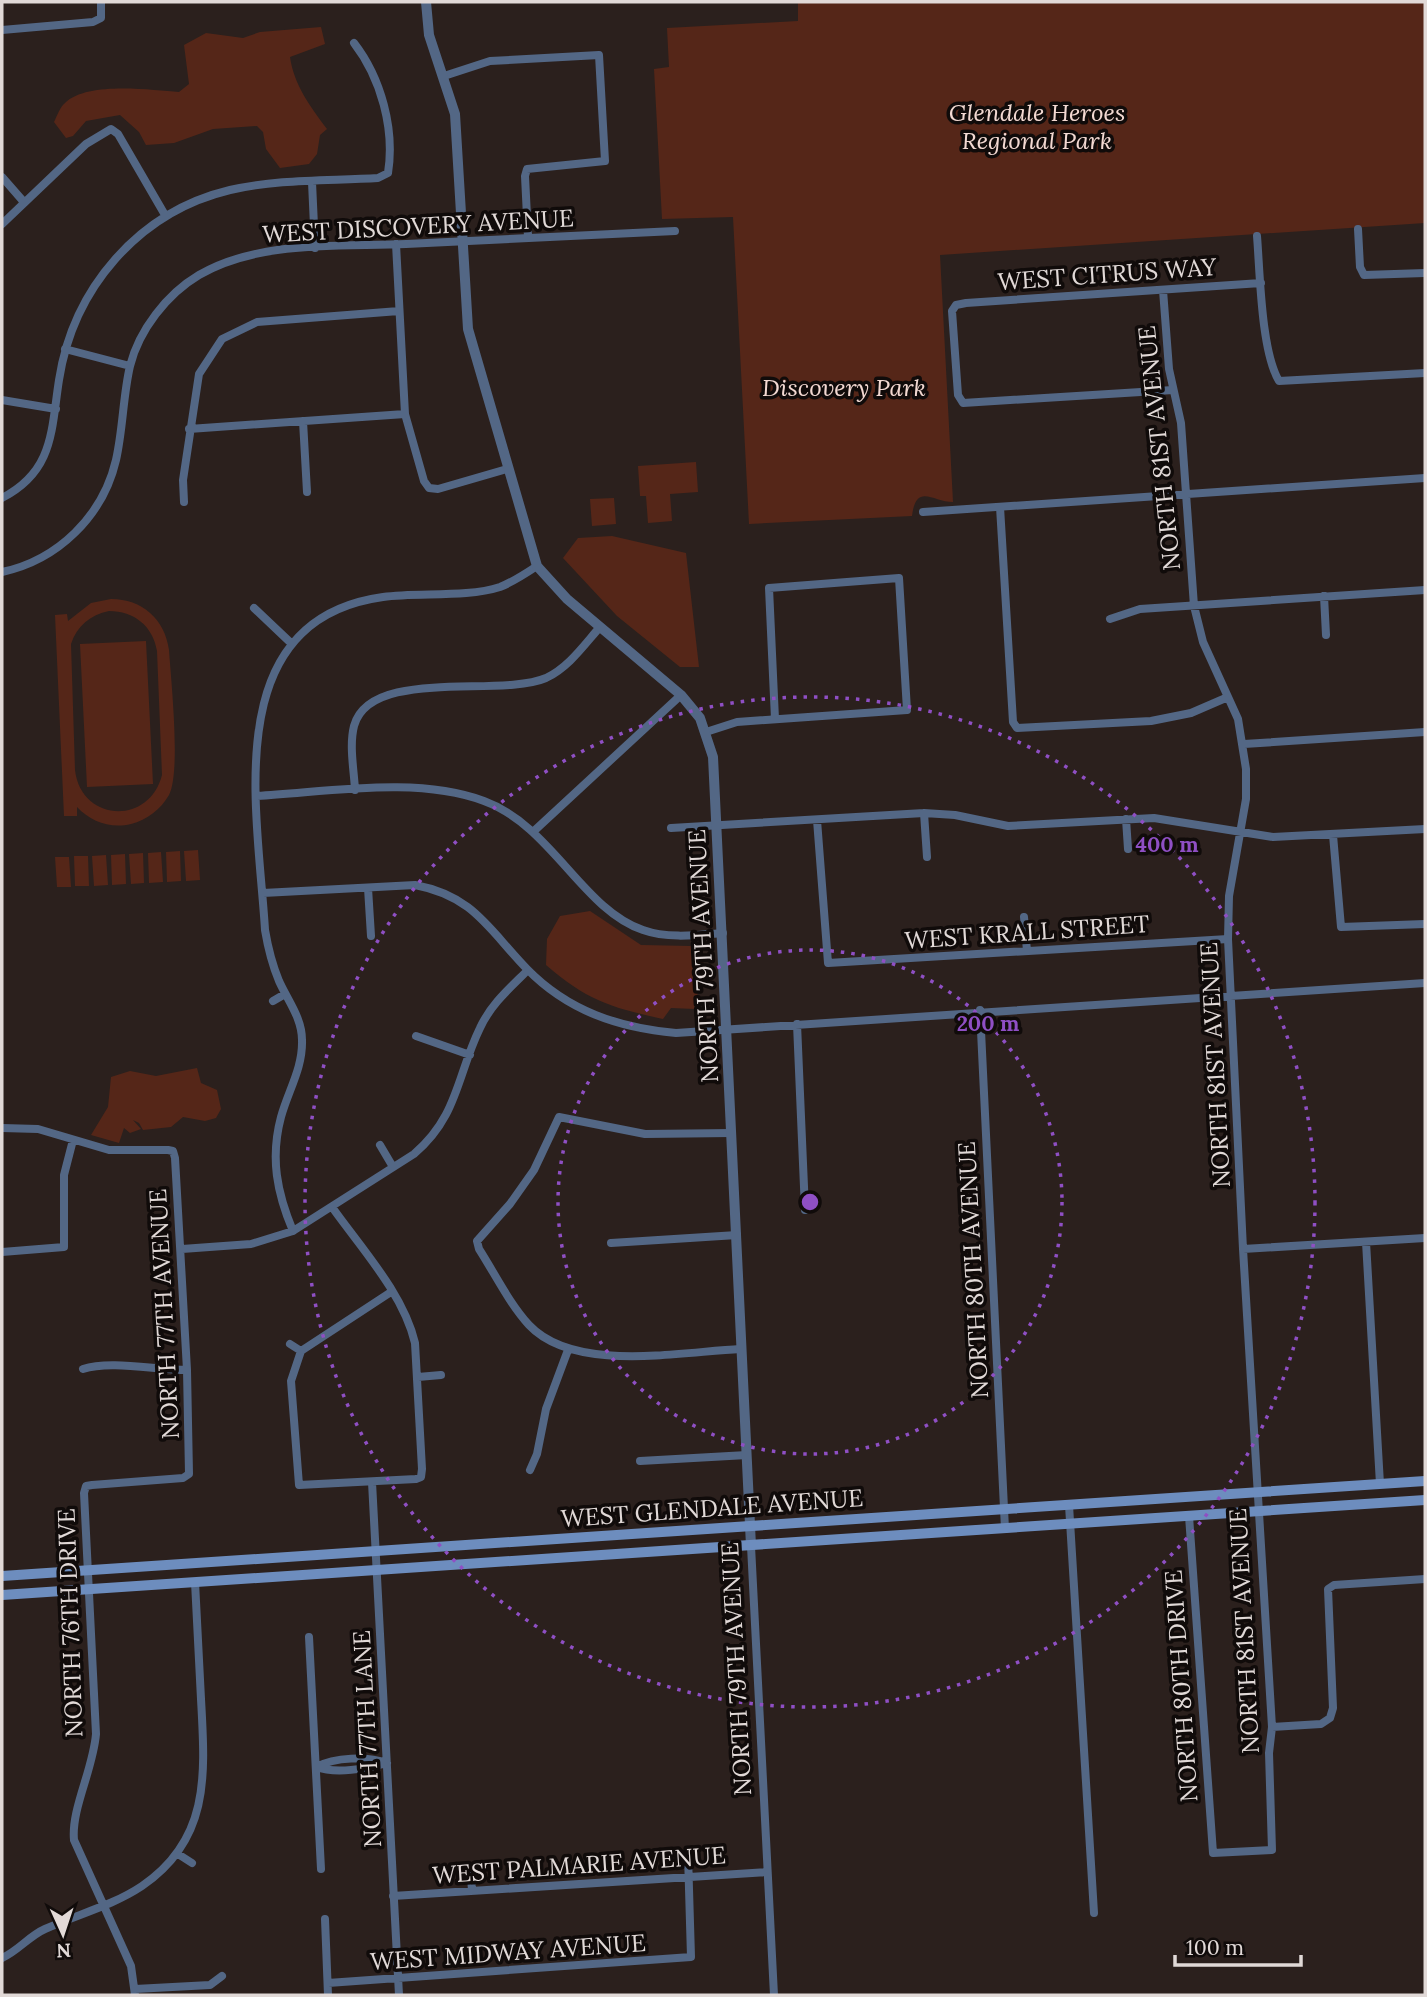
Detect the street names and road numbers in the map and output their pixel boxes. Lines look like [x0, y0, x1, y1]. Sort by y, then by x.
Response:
street label: WEST DISCOVERY AVENUE [261, 202, 575, 250]
street label: WEST CITRUS WAY [996, 251, 1218, 297]
street label: NORTH 81ST AVENUE [1131, 324, 1187, 572]
street label: NORTH 79TH AVENUE [681, 828, 725, 1084]
street label: WEST KRALL STREET [904, 908, 1150, 956]
street label: NORTH 81ST AVENUE [1193, 941, 1237, 1189]
street label: NORTH 80TH AVENUE [951, 1141, 995, 1399]
street label: NORTH 77TH AVENUE [142, 1188, 186, 1440]
street label: WEST GLENDALE AVENUE [560, 1482, 864, 1534]
street label: NORTH 81ST AVENUE [1222, 1507, 1266, 1755]
street label: NORTH 76TH DRIVE [51, 1508, 89, 1738]
street label: NORTH 79TH AVENUE [714, 1541, 758, 1797]
street label: NORTH 80TH DRIVE [1157, 1569, 1205, 1803]
street label: NORTH 77TH LANE [346, 1630, 388, 1848]
street label: WEST PALMARIE AVENUE [431, 1839, 727, 1891]
street label: WEST MIDWAY AVENUE [369, 1927, 647, 1977]

